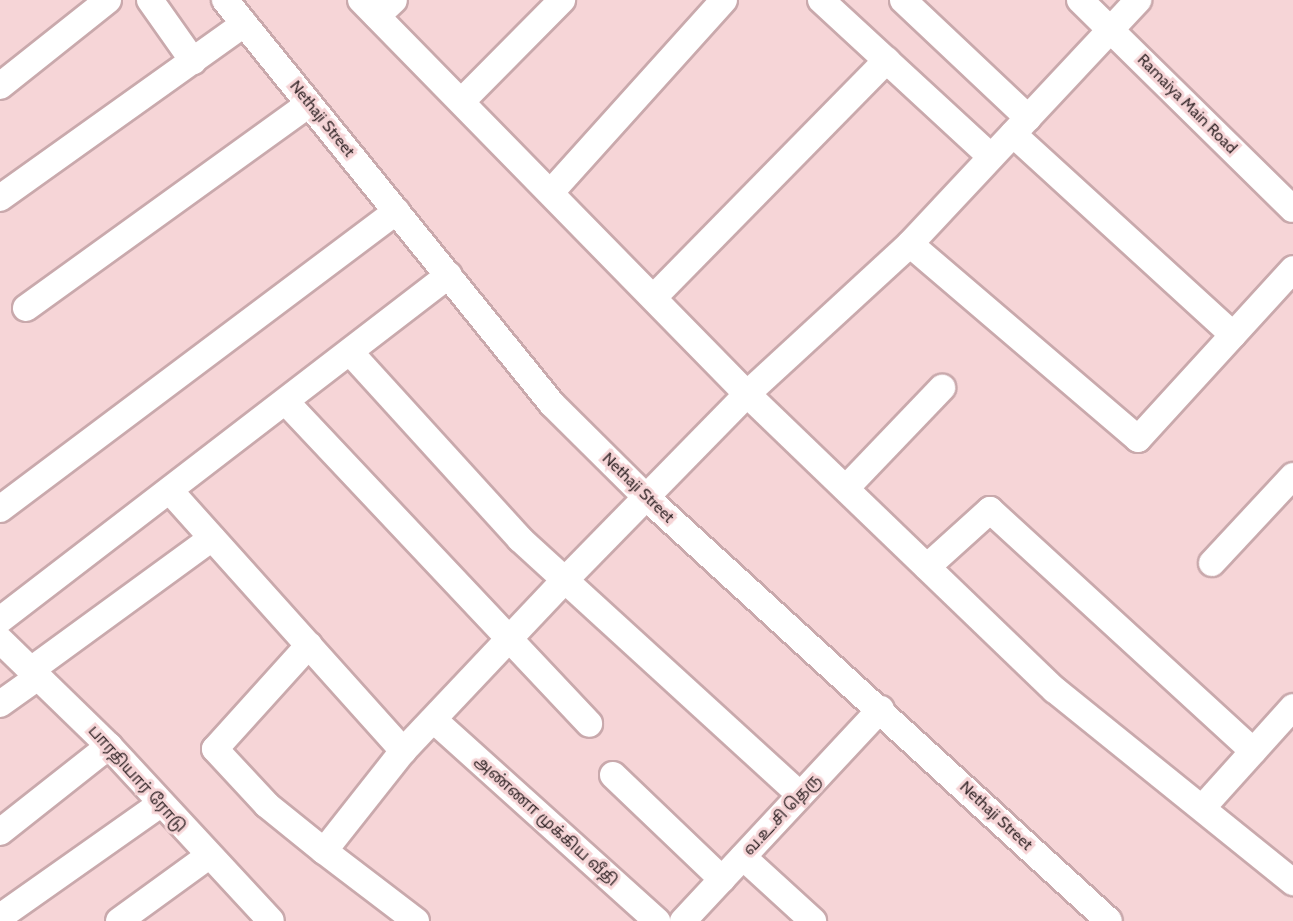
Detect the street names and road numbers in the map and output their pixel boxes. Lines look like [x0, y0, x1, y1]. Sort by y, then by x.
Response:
street label: Ramaiya Main Road [1133, 50, 1241, 158]
street label: Nethaji Street [285, 77, 359, 161]
street label: Nethaji Street [598, 449, 678, 527]
street label: பாரதியார் ரோடு [84, 722, 190, 836]
street label: அண்ணா முக்கிய வீதி [471, 752, 621, 890]
street label: வ.உ.சி தெரு [739, 770, 825, 860]
street label: Nethaji Street [956, 777, 1036, 855]

